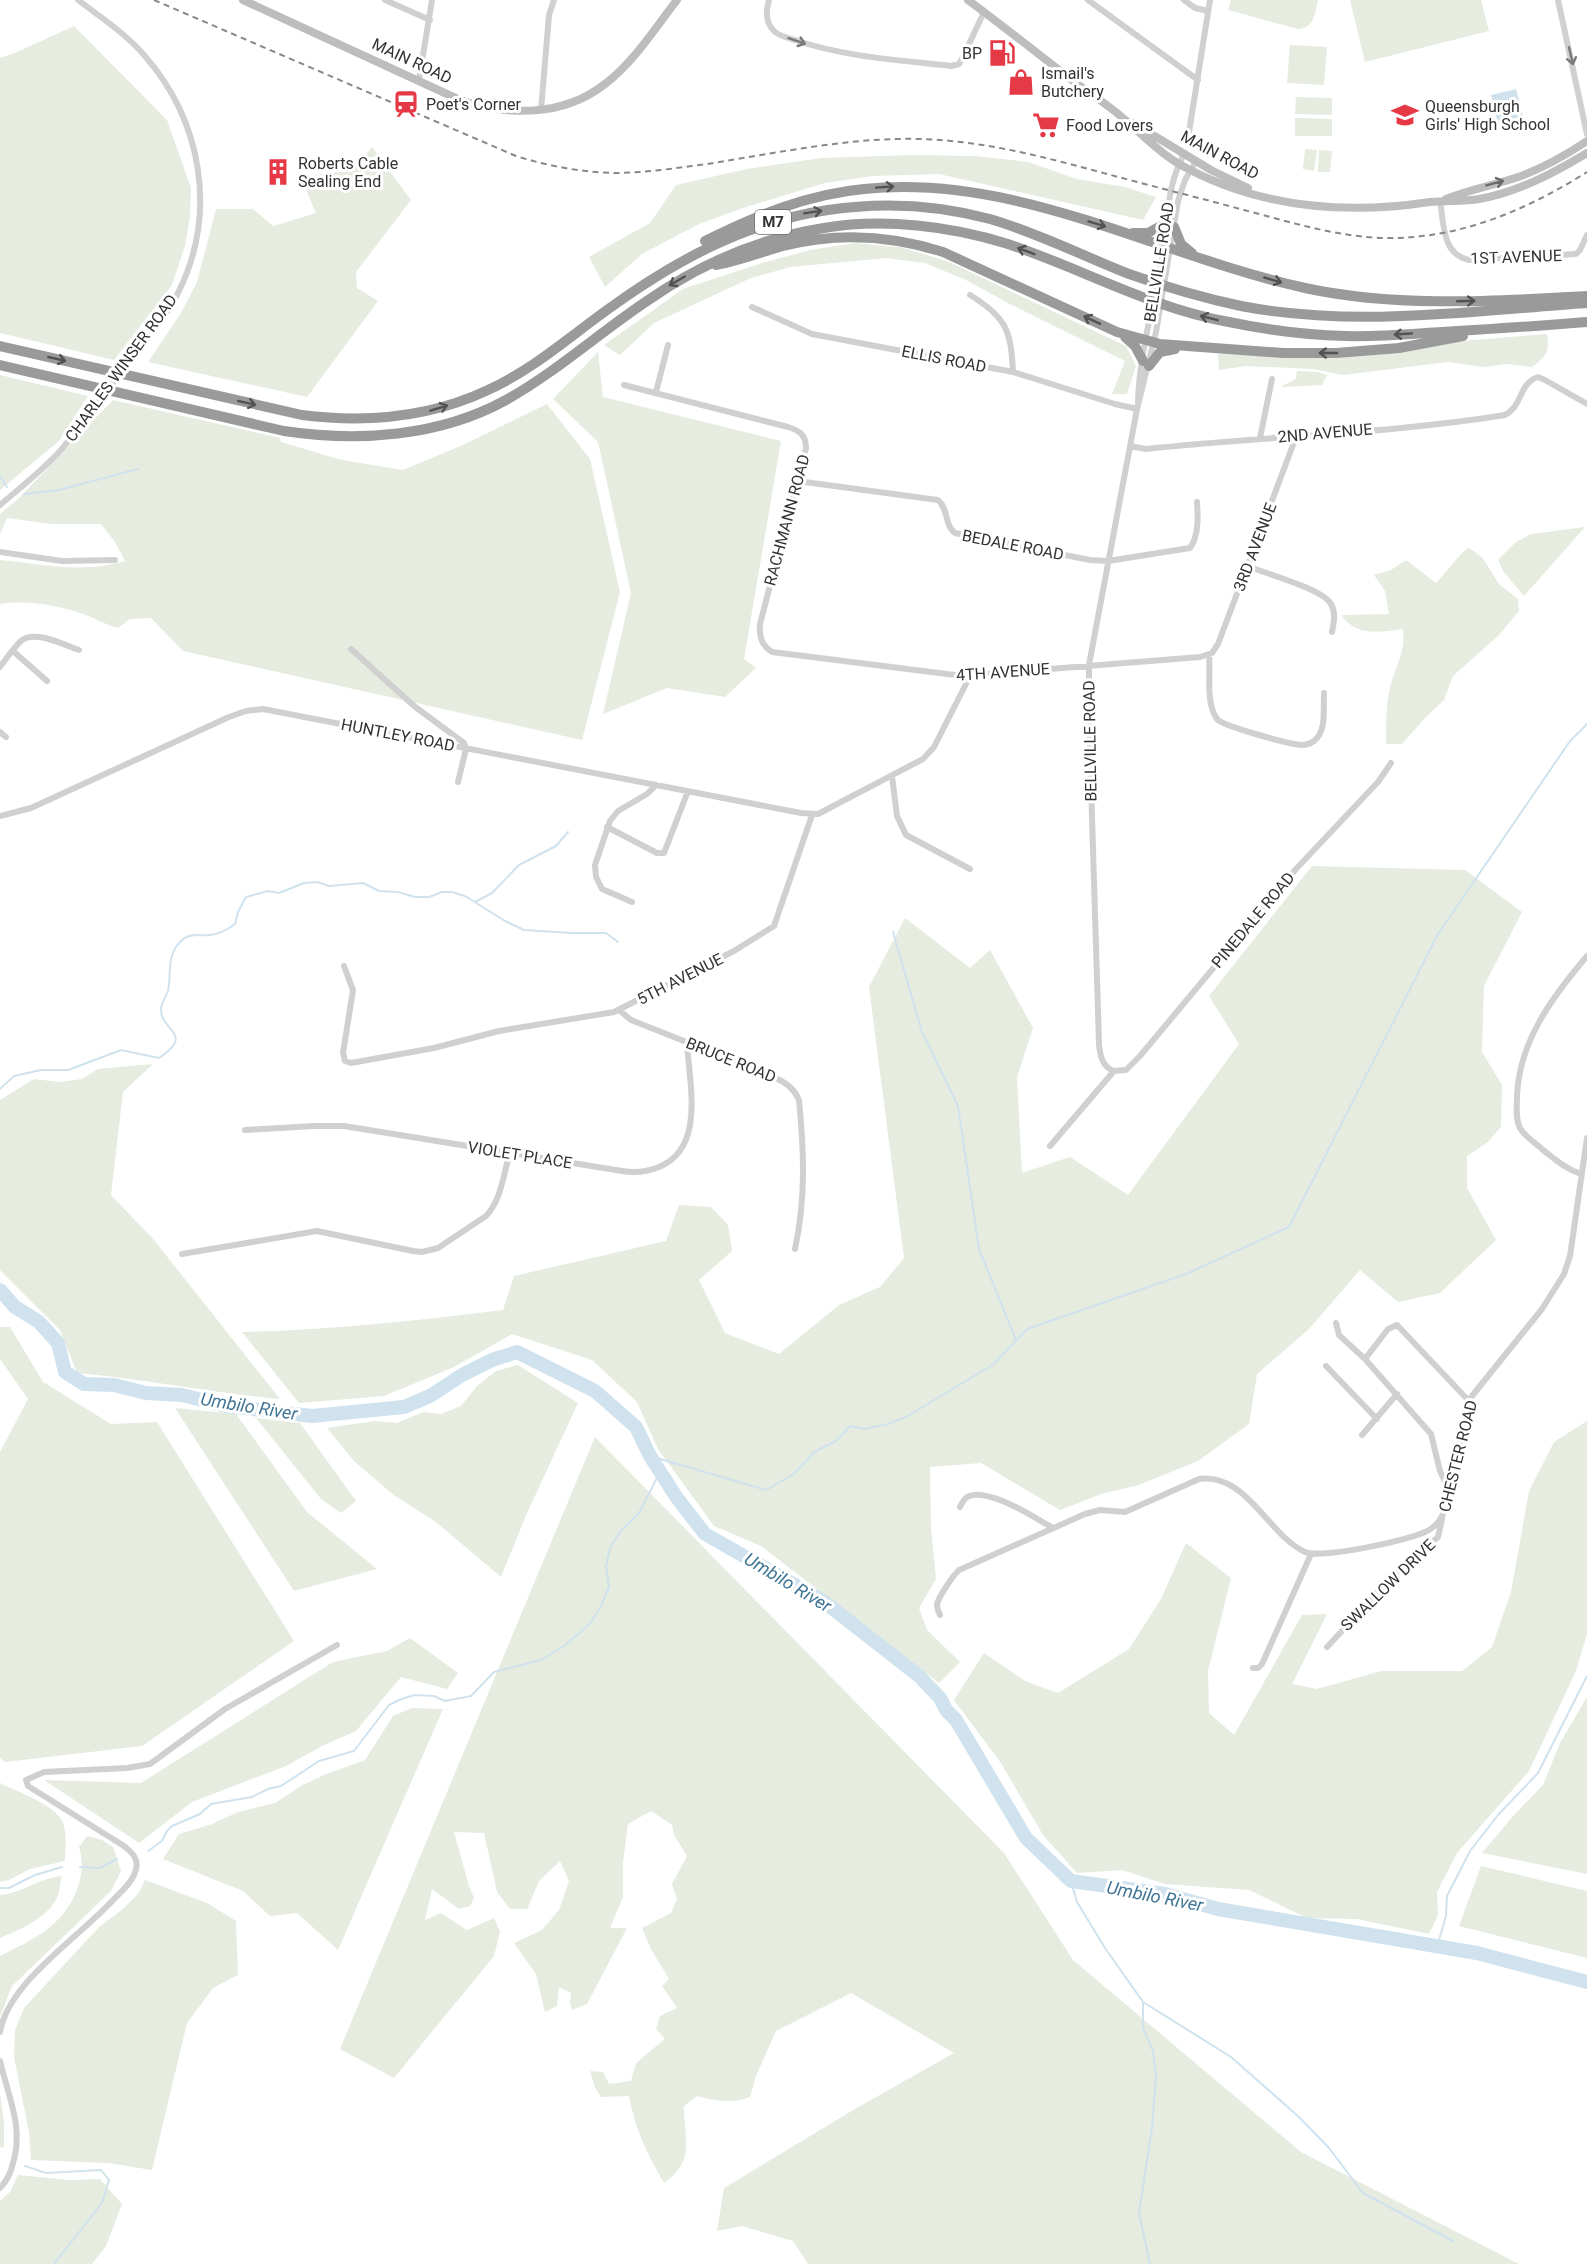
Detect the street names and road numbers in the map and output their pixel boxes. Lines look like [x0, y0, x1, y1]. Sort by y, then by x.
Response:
street label: MAIN ROAD [369, 34, 455, 88]
street label: MAIN ROAD [1178, 126, 1262, 184]
street label: BELLVILLE ROAD [1140, 201, 1178, 323]
road number: M7 [755, 210, 791, 234]
street label: 1ST AVENUE [1470, 246, 1562, 268]
street label: CHARLES WINSER ROAD [61, 291, 181, 445]
street label: ELLIS ROAD [900, 341, 988, 377]
street label: 2ND AVENUE [1277, 419, 1373, 447]
street label: RACHMANN ROAD [760, 452, 814, 588]
street label: 3RD AVENUE [1229, 500, 1281, 594]
street label: BEDALE ROAD [961, 526, 1065, 564]
street label: 4TH AVENUE [956, 659, 1050, 685]
street label: BELLVILLE ROAD [1079, 680, 1101, 802]
street label: HUNTLEY ROAD [340, 715, 456, 755]
street label: PINEDALE ROAD [1207, 868, 1299, 972]
street label: 5TH AVENUE [634, 949, 726, 1009]
street label: BRUCE ROAD [683, 1033, 779, 1087]
street label: VIOLET PLACE [466, 1137, 574, 1173]
street label: CHESTER ROAD [1435, 1398, 1481, 1514]
street label: SWALLOW DRIVE [1337, 1535, 1439, 1635]

